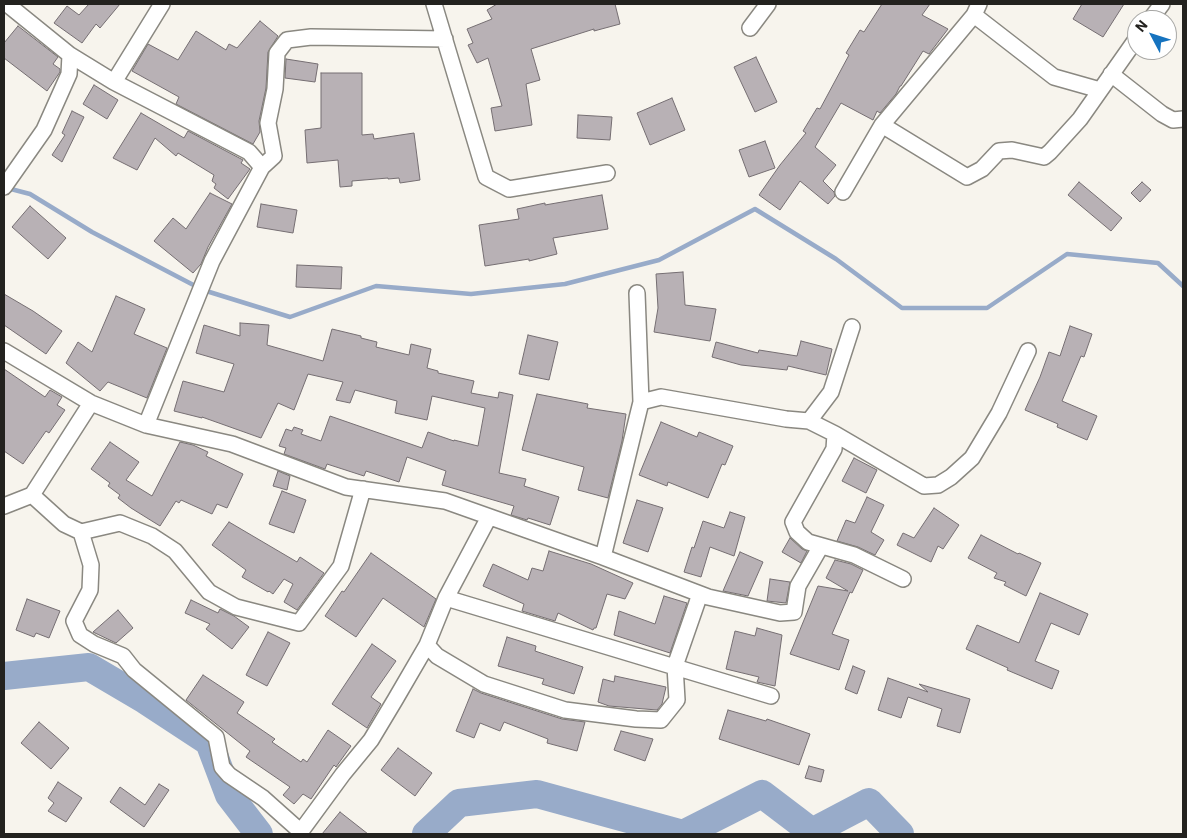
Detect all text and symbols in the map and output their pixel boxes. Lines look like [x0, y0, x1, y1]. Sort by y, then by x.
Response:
north arrow [1127, 10, 1177, 60]
text: N [1132, 17, 1151, 35]

